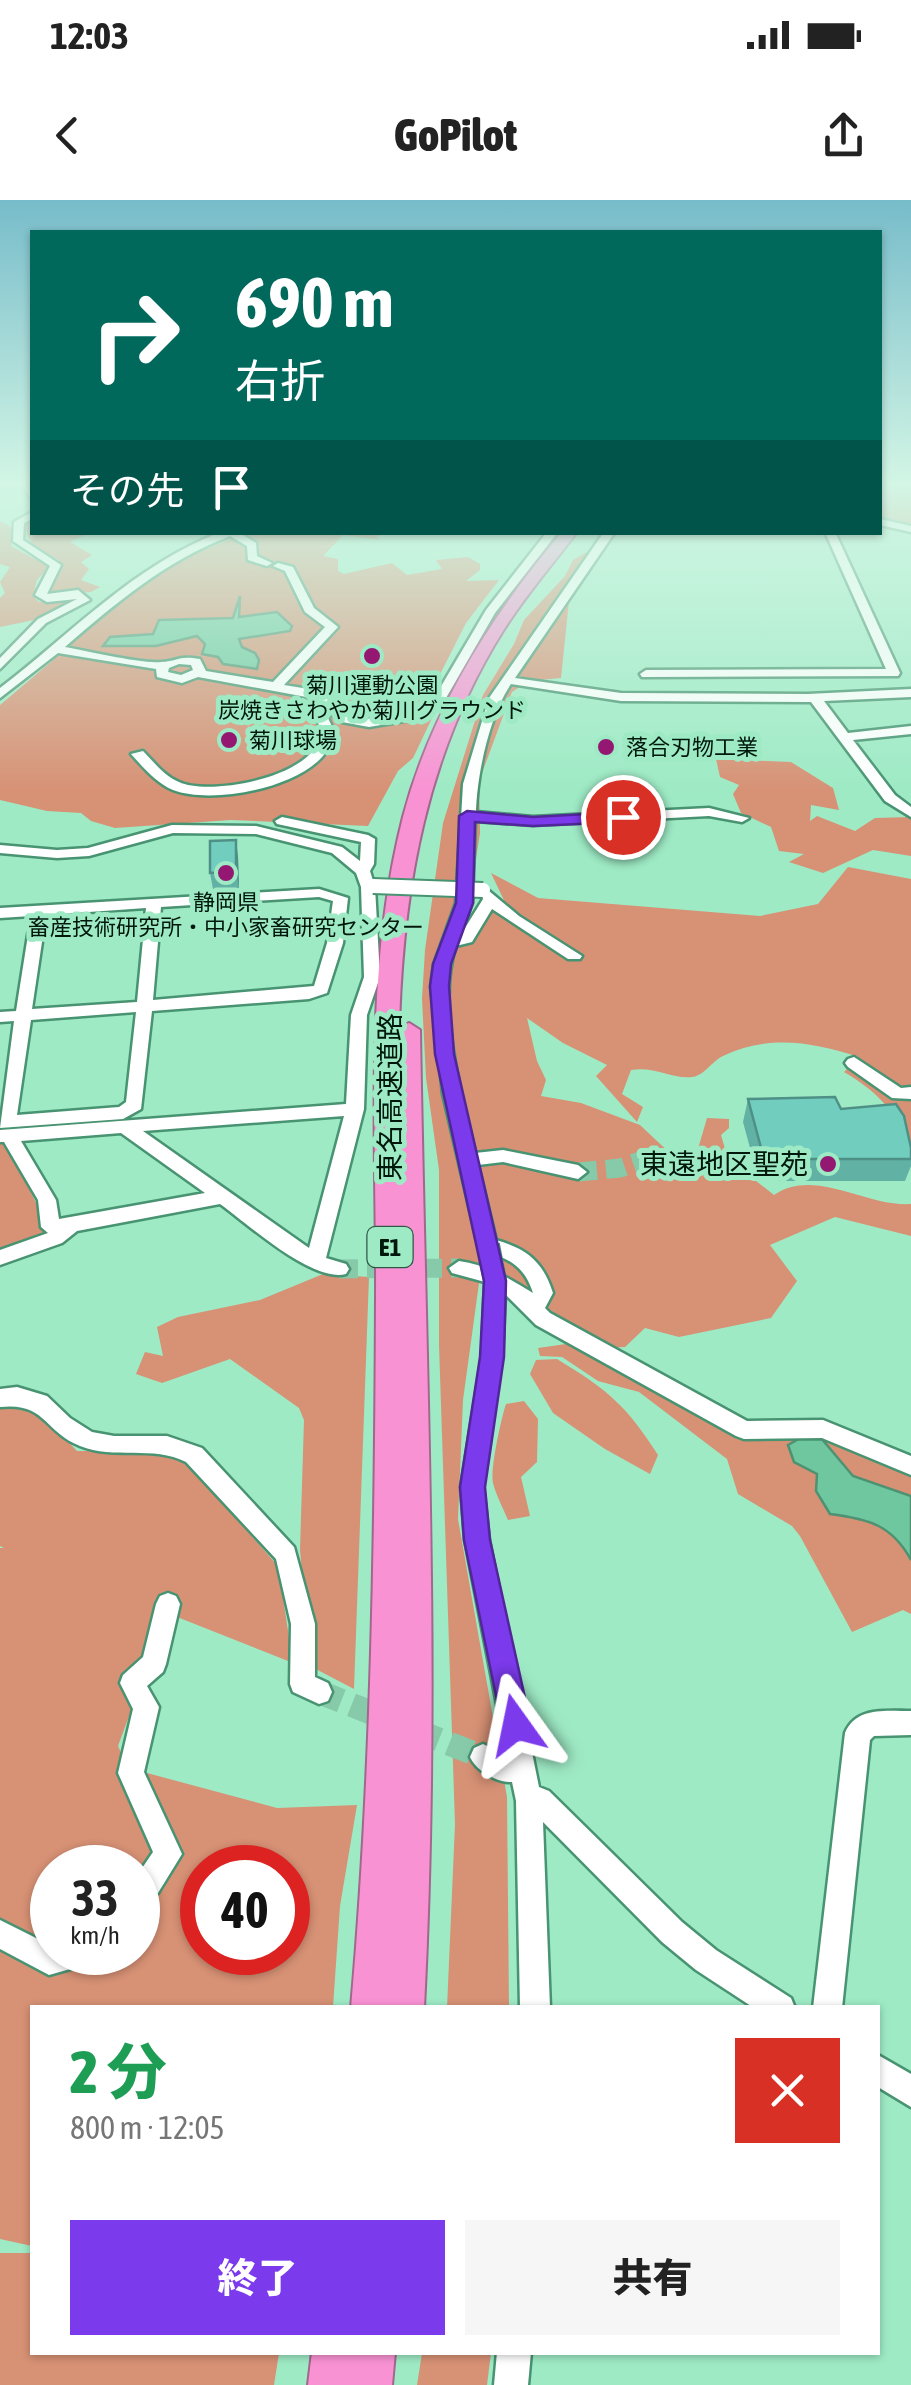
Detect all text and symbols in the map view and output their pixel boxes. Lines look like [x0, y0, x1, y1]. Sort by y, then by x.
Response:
text: 12:03 [50, 14, 129, 57]
icon: back [40, 108, 95, 163]
icon: share [816, 108, 871, 163]
text: GoPilot [394, 109, 517, 161]
text: 690 m [235, 262, 394, 342]
icon: right [70, 270, 200, 400]
text: 右折 [235, 355, 325, 407]
icon: arrive [204, 460, 259, 515]
text: その先 [70, 469, 184, 512]
marker: 菊川運動公園 炭焼きさわやか菊川グラウンド [361, 645, 383, 667]
place label: 菊川運動公園 炭焼きさわやか菊川グラウンド [218, 672, 526, 723]
place label: 菊川球場 [249, 727, 337, 753]
marker: 菊川球場 [218, 729, 240, 751]
place label: 落合刃物工業 [626, 734, 758, 760]
marker: 落合刃物工業 [595, 736, 617, 758]
pin [581, 775, 666, 860]
icon: arrive [596, 790, 651, 845]
marker: 静岡県 畜産技術研究所・中小家畜研究センター [215, 862, 237, 884]
place label: 静岡県 畜産技術研究所・中小家畜研究センター [28, 889, 424, 940]
street label: 東名高速道路 [374, 1013, 406, 1181]
place label: 東遠地区聖苑 [640, 1148, 808, 1180]
marker: 東遠地区聖苑 [817, 1153, 839, 1175]
road number: E1 [368, 1227, 412, 1267]
position arrow [464, 1673, 568, 1777]
speed limit sign: 40 [180, 1845, 310, 1975]
text: 33 [71, 1869, 118, 1927]
text: km/h [70, 1921, 120, 1949]
text: 2 分 [70, 2037, 166, 2106]
button: close [735, 2038, 840, 2143]
text: 800 m · 12:05 [70, 2109, 225, 2146]
button: 終了 [70, 2220, 445, 2335]
button: 共有 [465, 2220, 840, 2335]

